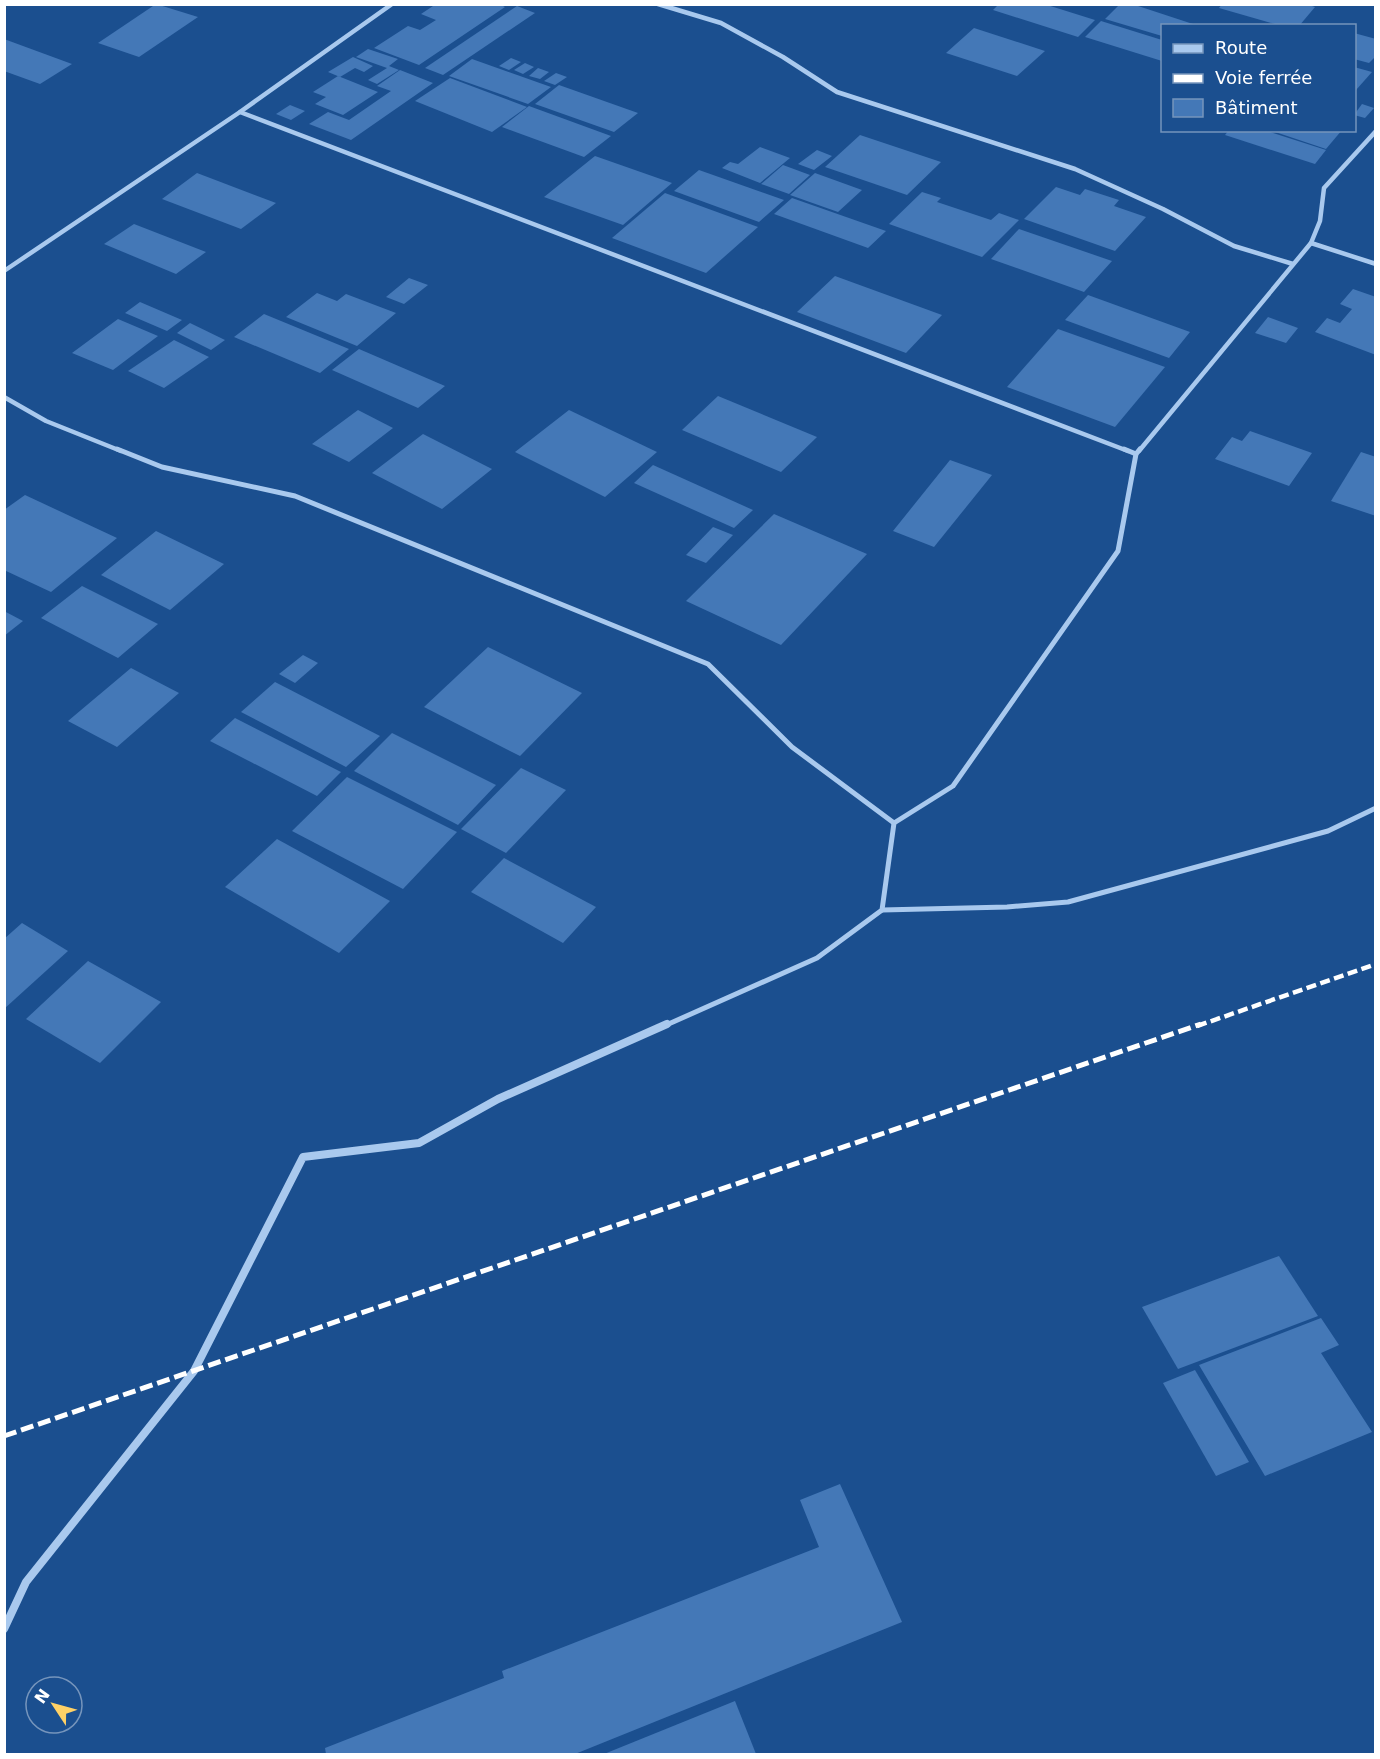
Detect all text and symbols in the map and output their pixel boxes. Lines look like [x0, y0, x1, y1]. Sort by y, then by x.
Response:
legend [1161, 24, 1356, 132]
text: Route [1215, 37, 1267, 58]
text: Voie ferrée [1215, 67, 1312, 88]
text: Bâtiment [1215, 97, 1298, 118]
north arrow [24, 1675, 84, 1735]
text: N [31, 1685, 54, 1707]

